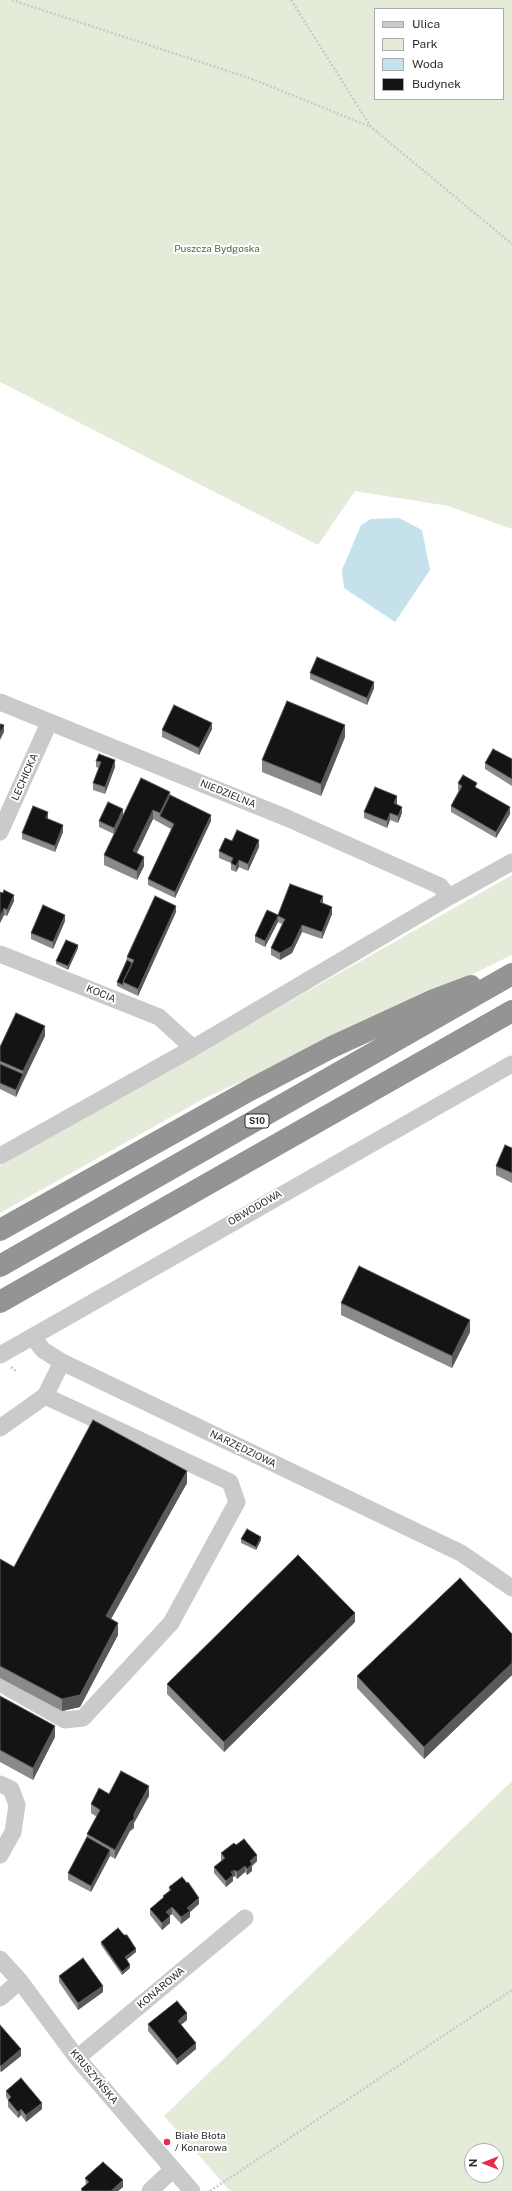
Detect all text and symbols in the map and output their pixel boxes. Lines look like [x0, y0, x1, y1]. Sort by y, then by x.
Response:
legend [374, 8, 504, 100]
text: Ulica [412, 17, 440, 31]
text: Park [412, 37, 438, 51]
text: Woda [412, 57, 443, 71]
text: Budynek [412, 77, 461, 91]
park label: Puszcza Bydgoska [174, 243, 260, 255]
street label: LECHICKA [9, 752, 41, 802]
street label: NIEDZIELNA [198, 777, 258, 811]
street label: KOCIA [84, 983, 118, 1005]
road number: S10 [245, 1114, 269, 1128]
street label: OBWODOWA [226, 1188, 284, 1228]
street label: NARZĘDZIOWA [208, 1428, 278, 1470]
street label: KONAROWA [135, 1965, 187, 2011]
street label: KRUSZYŃSKA [68, 2047, 120, 2107]
place label: Białe Błota / Konarowa [175, 2130, 227, 2154]
marker: Białe Błota / Konarowa [162, 2137, 172, 2147]
north arrow [464, 2143, 504, 2183]
text: N [467, 2159, 479, 2167]

